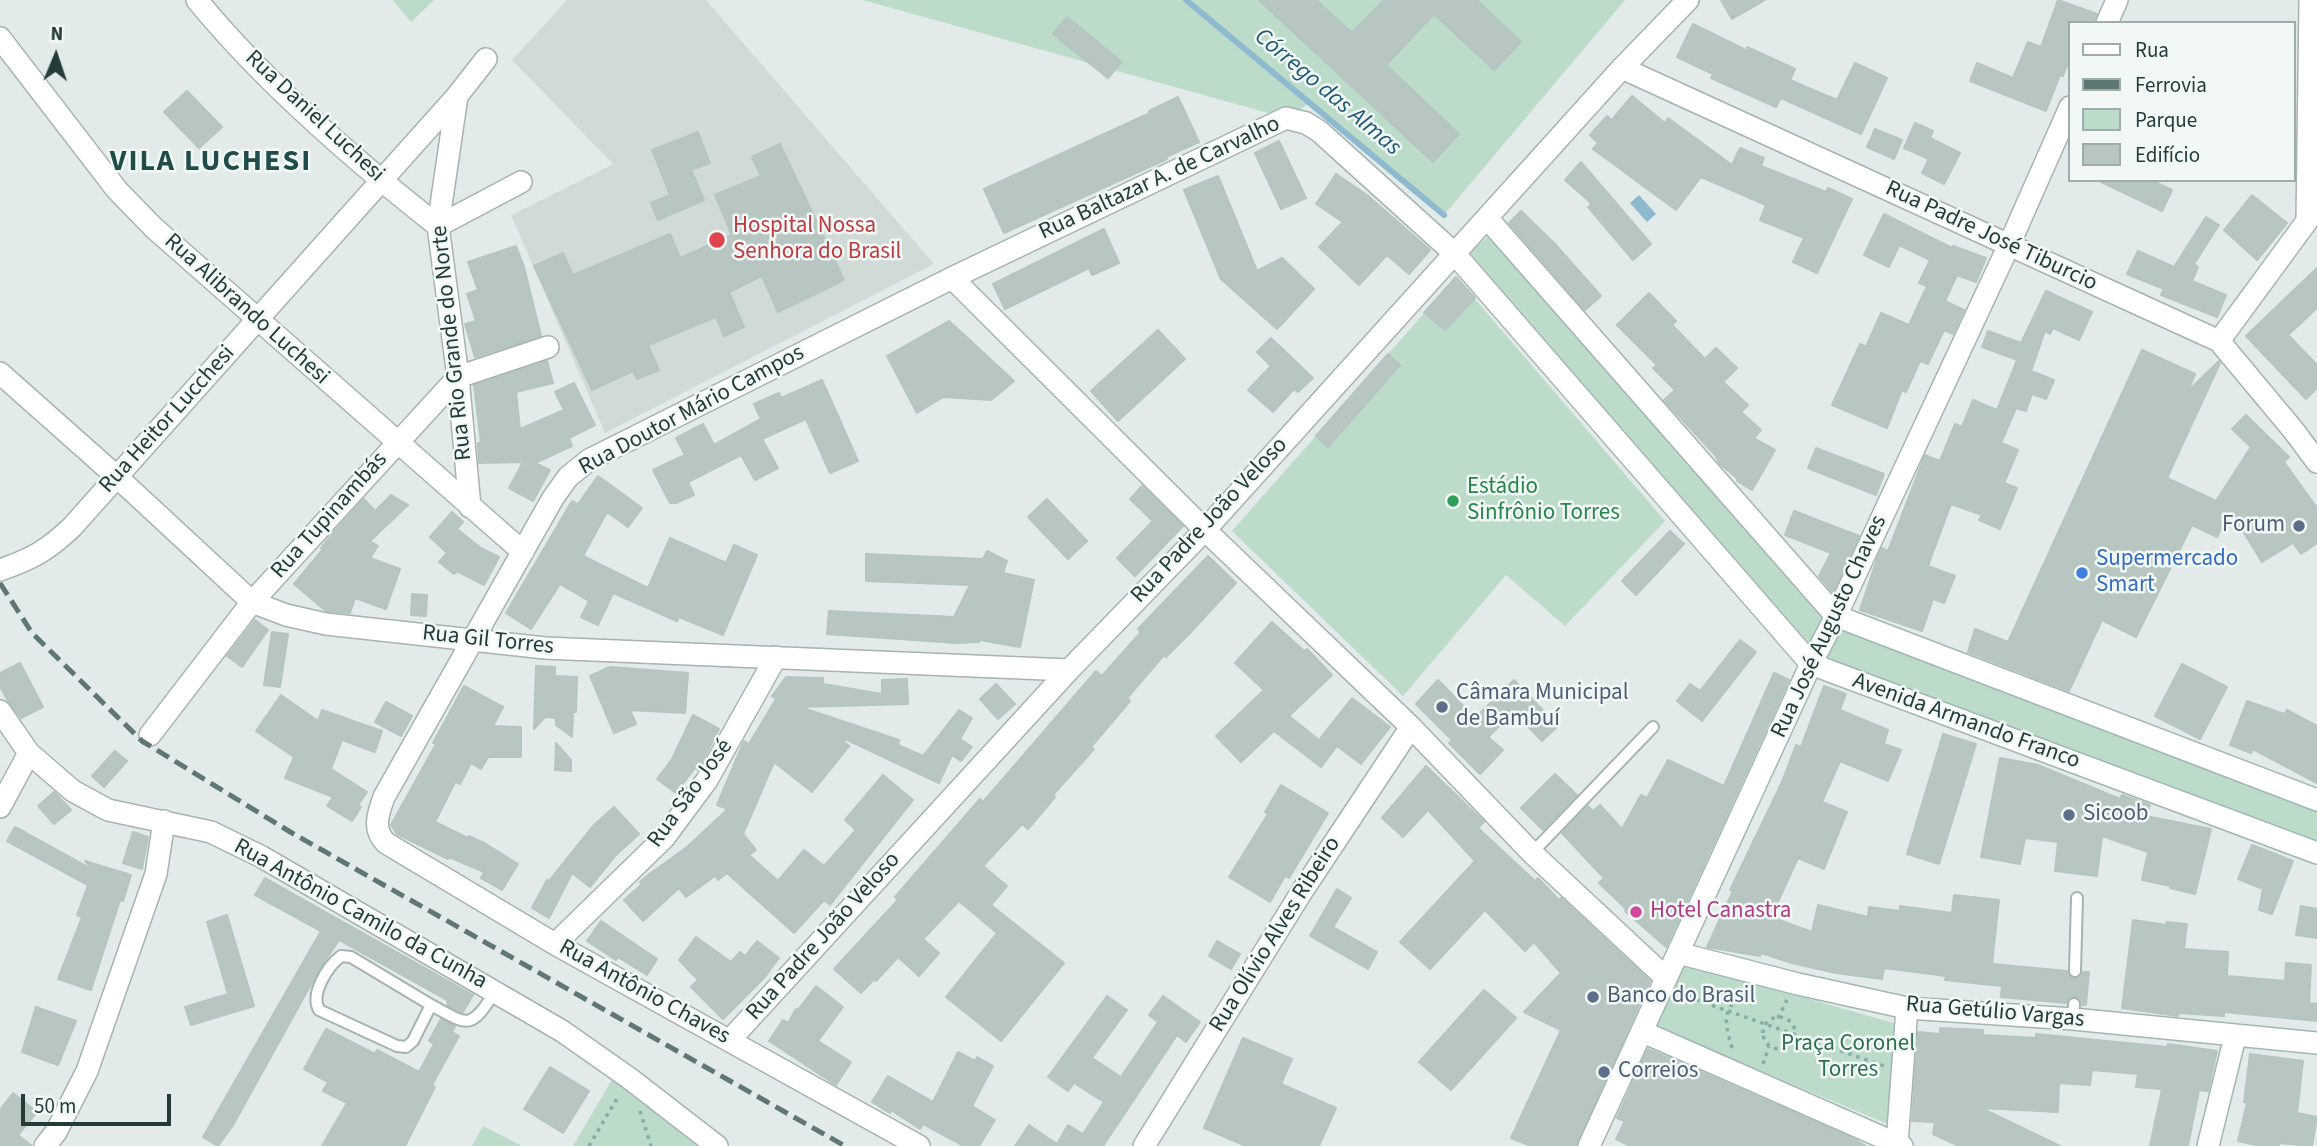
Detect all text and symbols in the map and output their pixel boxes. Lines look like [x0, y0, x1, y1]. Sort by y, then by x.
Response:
north arrow [21, 21, 91, 91]
text: N [50, 21, 64, 48]
legend [2068, 21, 2296, 182]
water label: Córrego das Almas [1248, 23, 1406, 163]
text: Rua [2135, 35, 2169, 65]
street label: Rua Daniel Luchesi [238, 45, 390, 189]
text: Ferrovia [2135, 70, 2207, 100]
text: Parque [2135, 105, 2197, 135]
street label: Rua Baltazar A. de Carvalho [1035, 111, 1285, 247]
text: Edifício [2135, 140, 2200, 170]
district label: VILA LUCHESI [111, 145, 311, 181]
street label: Rua Padre José Tiburcio [1881, 176, 2101, 298]
place label: Hospital Nossa Senhora do Brasil [733, 213, 901, 267]
street label: Rua Rio Grande do Norte [427, 224, 479, 462]
street label: Rua Alibrando Luchesi [158, 228, 334, 392]
marker: Hospital Nossa Senhora do Brasil [707, 230, 727, 250]
street label: Rua Heitor Lucchesi [94, 340, 242, 500]
street label: Rua Doutor Mário Campos [575, 340, 809, 482]
street label: Rua Padre João Veloso [1126, 432, 1294, 610]
street label: Rua Tupinambás [266, 447, 394, 585]
place label: Estádio Sinfrônio Torres [1467, 474, 1620, 528]
marker: Estádio Sinfrônio Torres [1445, 493, 1461, 509]
street label: Rua José Augusto Chaves [1766, 511, 1894, 743]
place label: Forum [2222, 512, 2285, 540]
marker: Forum [2291, 518, 2307, 534]
place label: Supermercado Smart [2096, 546, 2238, 600]
marker: Supermercado Smart [2074, 565, 2090, 581]
street label: Rua Gil Torres [421, 620, 555, 662]
street label: Avenida Armando Franco [1848, 668, 2084, 776]
place label: Câmara Municipal de Bambuí [1456, 680, 1629, 734]
marker: Câmara Municipal de Bambuí [1434, 699, 1450, 715]
street label: Rua São José [642, 734, 740, 854]
place label: Sicoob [2083, 801, 2149, 829]
marker: Sicoob [2061, 807, 2077, 823]
street label: Rua Olívio Alves Ribeiro [1205, 832, 1347, 1038]
street label: Rua Antônio Camilo da Cunha [228, 834, 492, 996]
street label: Rua Padre João Veloso [741, 847, 907, 1027]
place label: Hotel Canastra [1650, 898, 1791, 926]
marker: Hotel Canastra [1628, 904, 1644, 920]
street label: Rua Antônio Chaves [554, 935, 734, 1051]
place label: Banco do Brasil [1607, 983, 1755, 1011]
marker: Banco do Brasil [1585, 989, 1601, 1005]
street label: Rua Getúlio Vargas [1905, 991, 2085, 1035]
park label: Praça Coronel Torres [1781, 1031, 1915, 1085]
place label: Correios [1618, 1058, 1698, 1086]
marker: Correios [1596, 1064, 1612, 1080]
scale bar [24, 1080, 175, 1124]
text: 50 m [34, 1091, 76, 1121]

